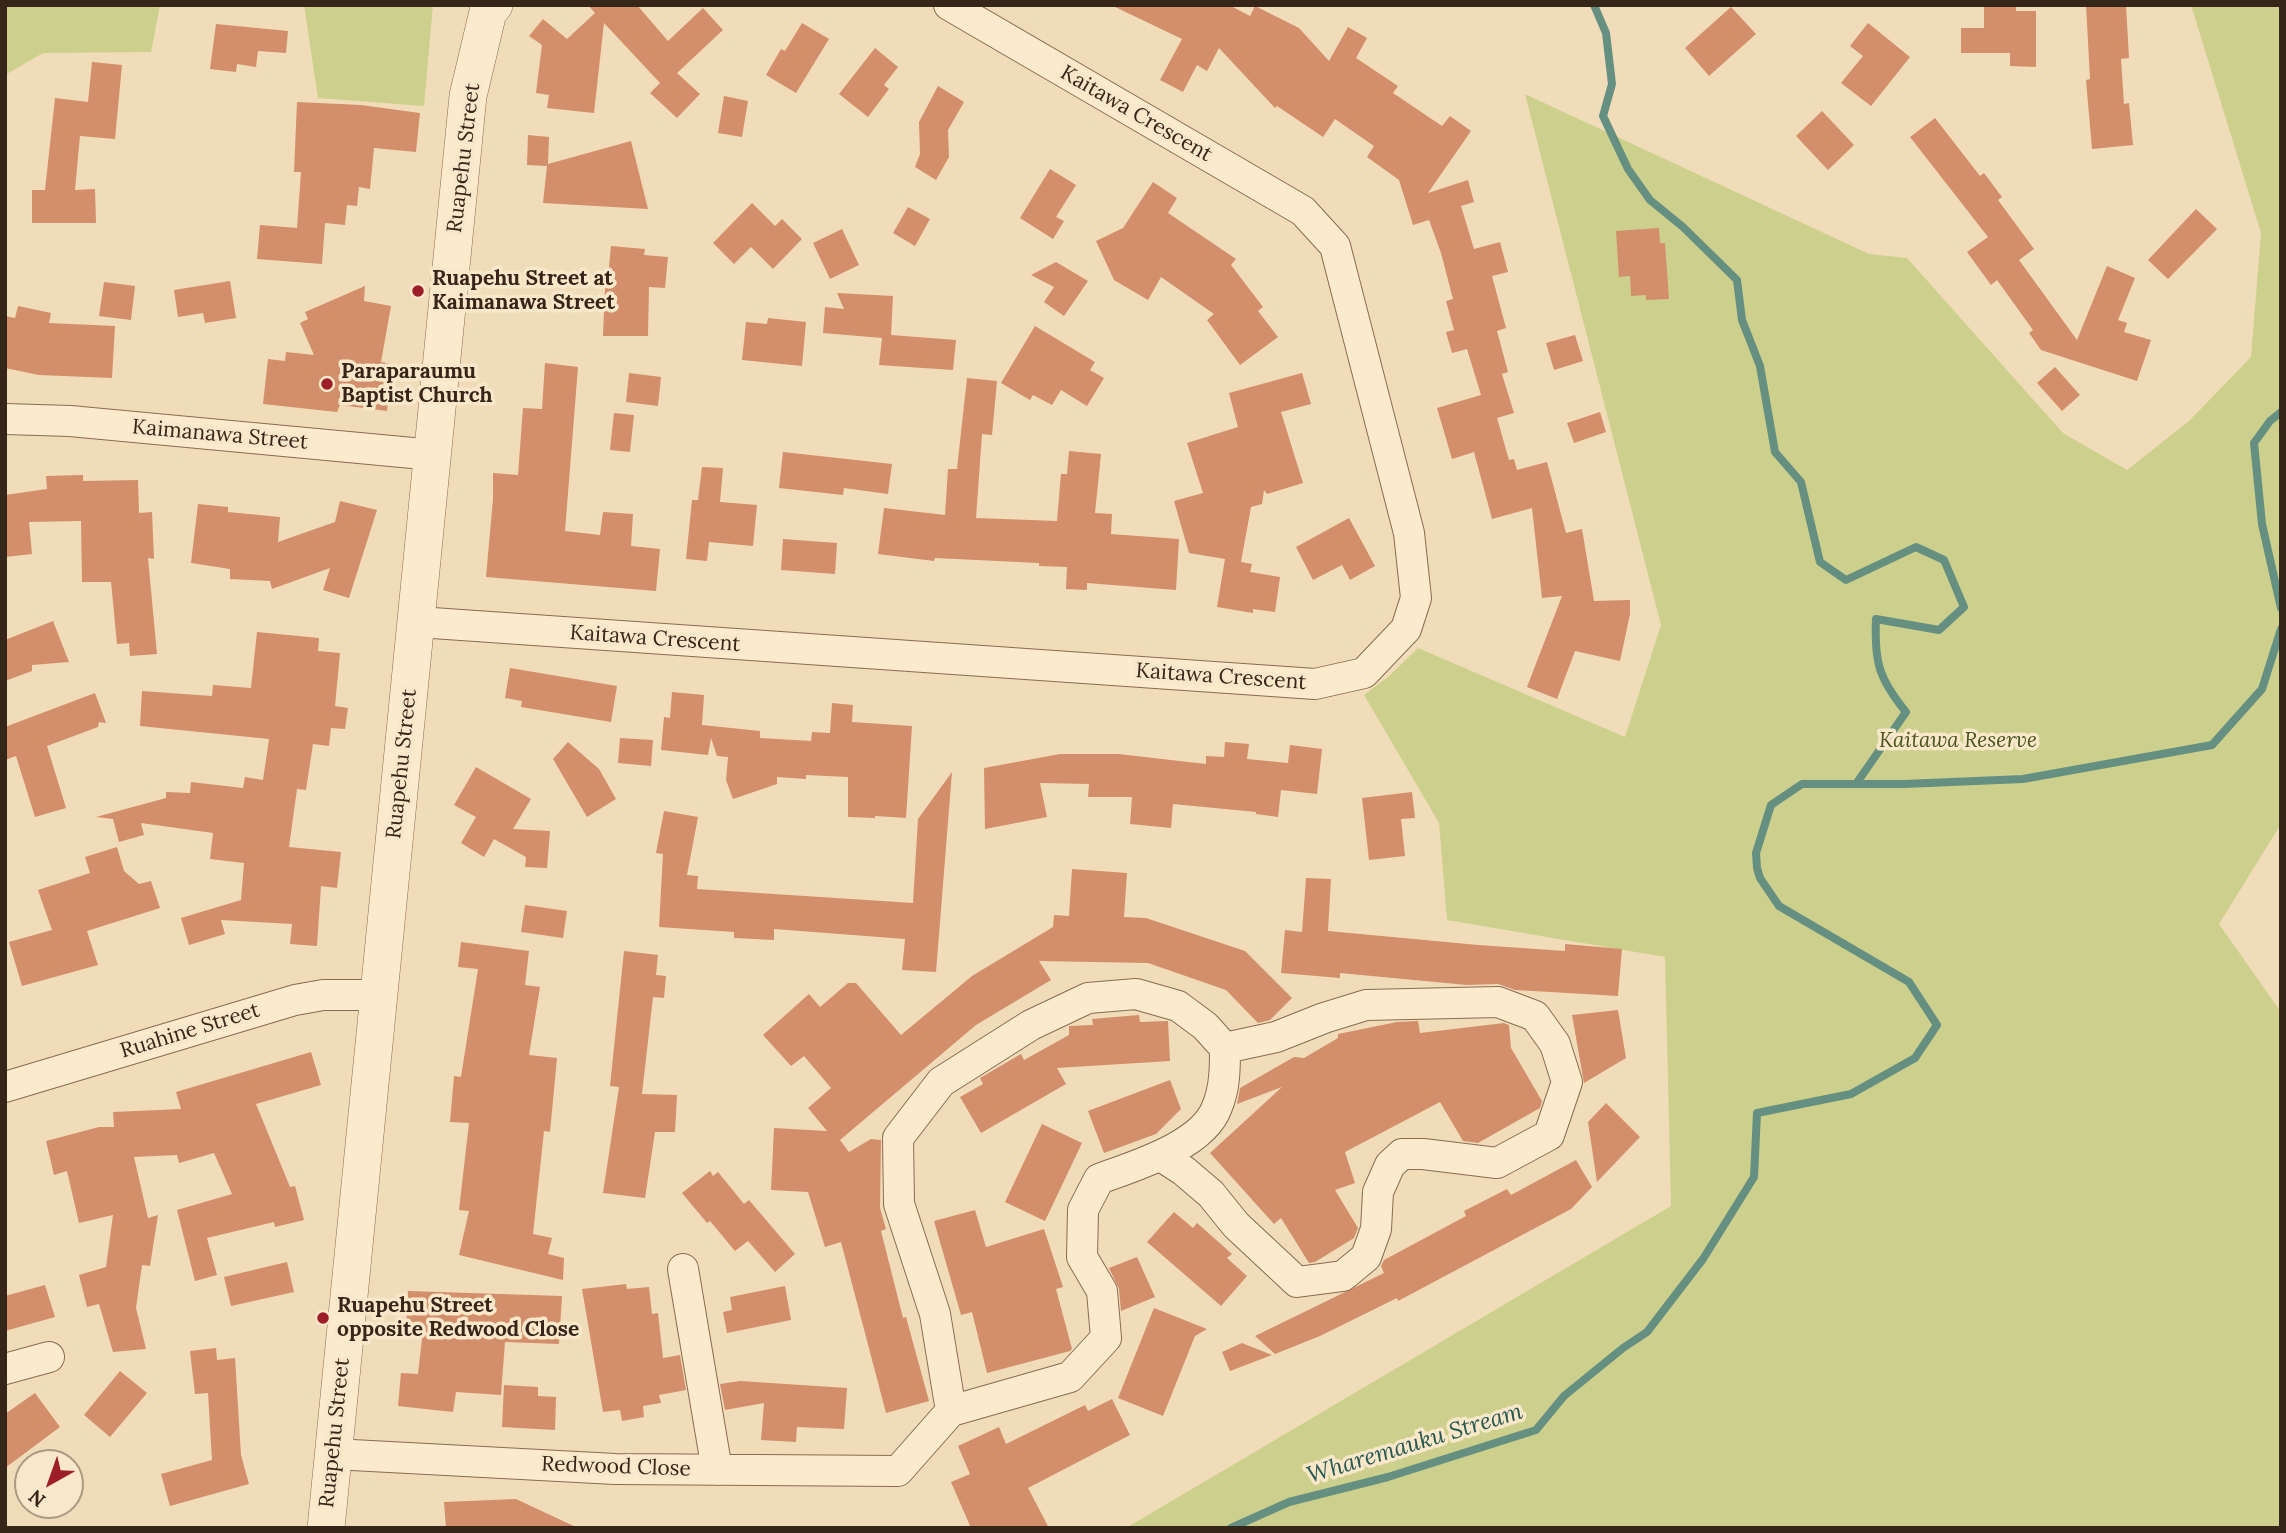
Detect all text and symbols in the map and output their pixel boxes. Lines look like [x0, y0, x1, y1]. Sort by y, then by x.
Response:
street label: Kaitawa Crescent [1056, 60, 1216, 168]
street label: Ruapehu Street [442, 82, 486, 234]
place label: Ruapehu Street at Kaimanawa Street [432, 266, 615, 316]
marker: Ruapehu Street at Kaimanawa Street [410, 283, 426, 299]
place label: Paraparaumu Baptist Church [341, 359, 493, 409]
marker: Paraparaumu Baptist Church [319, 376, 335, 392]
street label: Kaimanawa Street [131, 415, 309, 455]
street label: Kaitawa Crescent [569, 620, 741, 658]
street label: Kaitawa Crescent [1135, 658, 1307, 696]
street label: Ruapehu Street [382, 688, 422, 840]
park label: Kaitawa Reserve [1879, 728, 2037, 754]
street label: Ruahine Street [117, 998, 263, 1064]
place label: Ruapehu Street opposite Redwood Close [337, 1293, 579, 1343]
marker: Ruapehu Street opposite Redwood Close [315, 1310, 331, 1326]
street label: Ruapehu Street [315, 1357, 355, 1509]
water label: Wharemauku Stream [1304, 1398, 1526, 1490]
north arrow [14, 1449, 84, 1519]
street label: Redwood Close [541, 1452, 691, 1482]
text: N [23, 1485, 50, 1512]

